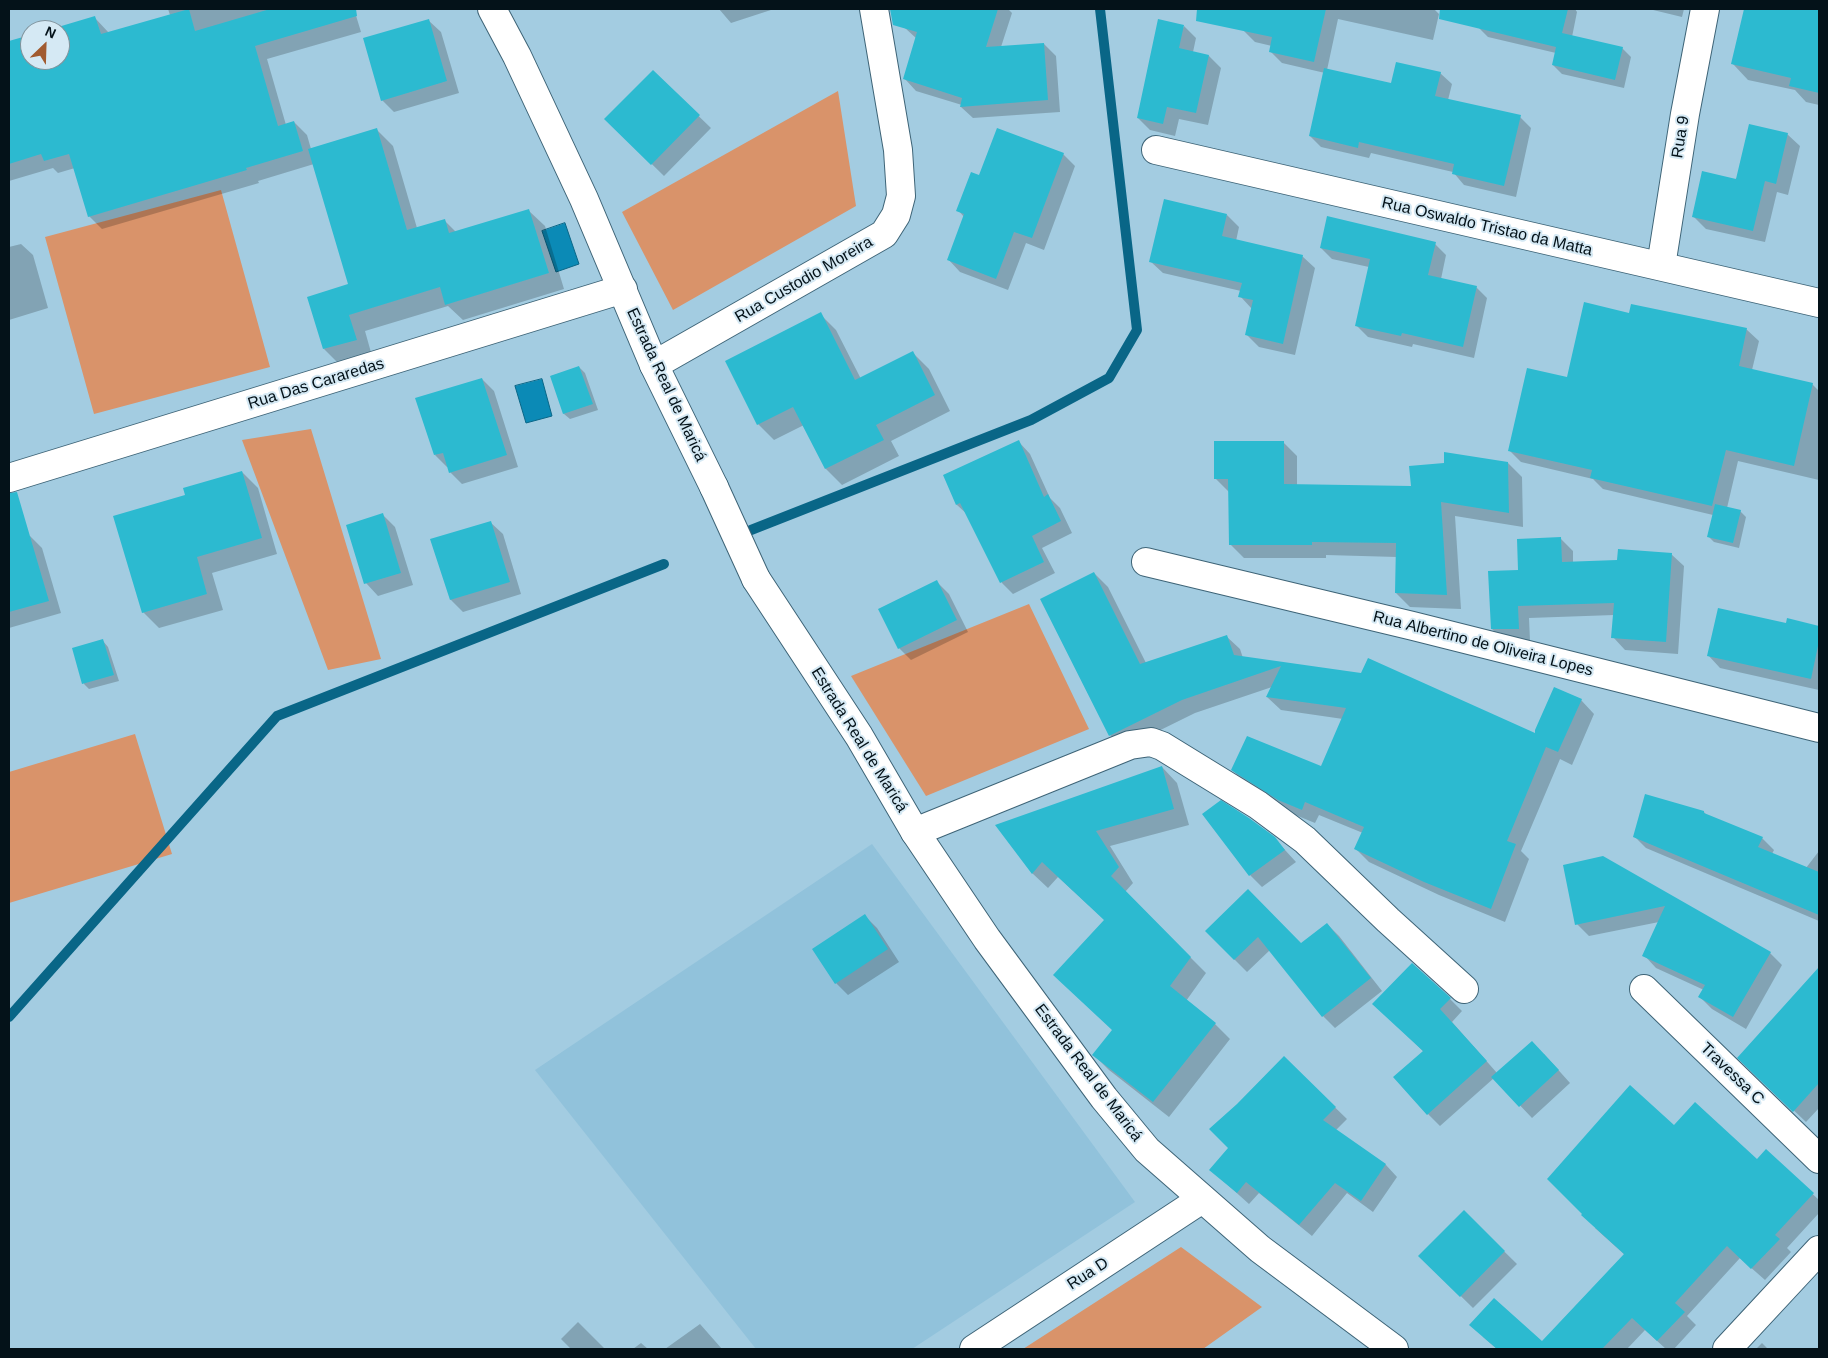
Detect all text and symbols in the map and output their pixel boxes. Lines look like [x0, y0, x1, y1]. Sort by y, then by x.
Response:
north arrow [20, 20, 70, 70]
text: N [43, 23, 59, 42]
street label: Rua 9 [1668, 114, 1694, 160]
street label: Rua Oswaldo Tristao da Matta [1380, 193, 1594, 261]
street label: Rua Custodio Moreira [732, 233, 876, 327]
street label: Estrada Real de Maricá [622, 305, 710, 465]
street label: Rua Das Cararedas [246, 354, 386, 414]
street label: Rua Albertino de Oliveira Lopes [1371, 607, 1595, 681]
street label: Estrada Real de Maricá [807, 664, 911, 816]
street label: Estrada Real de Maricá [1030, 1000, 1146, 1146]
street label: Travessa C [1696, 1039, 1768, 1109]
street label: Rua D [1064, 1254, 1112, 1294]

